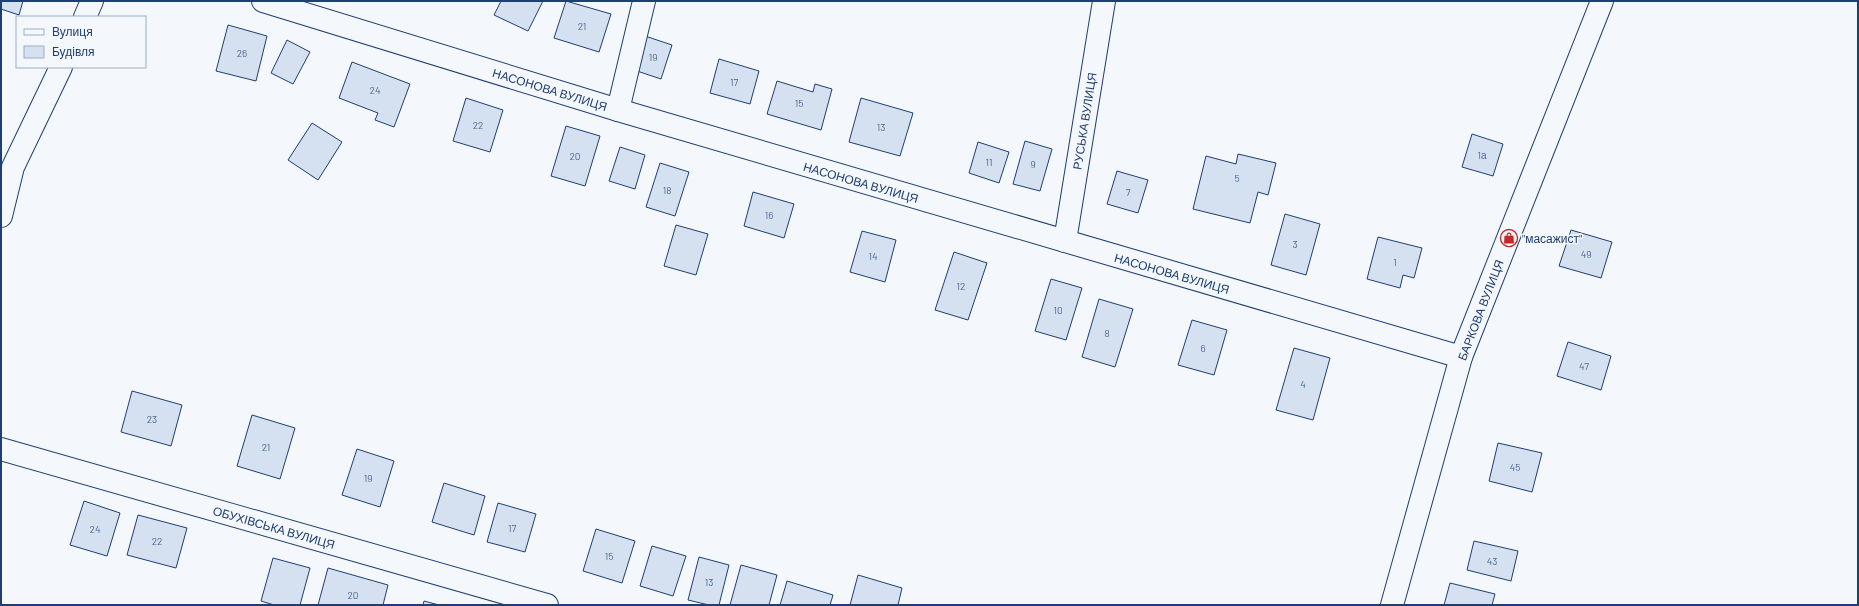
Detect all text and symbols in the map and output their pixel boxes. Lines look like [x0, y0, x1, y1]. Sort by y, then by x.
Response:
legend [16, 16, 146, 68]
house number: 21 [578, 20, 586, 32]
text: Вулиця [52, 24, 93, 39]
text: Будівля [52, 44, 94, 59]
house number: 26 [237, 47, 247, 59]
house number: 19 [649, 51, 657, 63]
street label: НАСОНОВА ВУЛИЦЯ [491, 65, 609, 114]
street label: РУСЬКА ВУЛИЦЯ [1069, 71, 1100, 171]
house number: 17 [730, 76, 738, 88]
house number: 24 [370, 84, 380, 96]
house number: 15 [795, 97, 803, 109]
house number: 22 [473, 119, 483, 131]
house number: 13 [877, 121, 885, 133]
house number: 1а [1477, 149, 1487, 161]
house number: 20 [569, 150, 581, 162]
house number: 11 [985, 156, 993, 168]
house number: 9 [1030, 158, 1036, 170]
street label: НАСОНОВА ВУЛИЦЯ [802, 159, 920, 206]
house number: 5 [1234, 172, 1240, 184]
house number: 18 [663, 184, 671, 196]
house number: 7 [1126, 186, 1131, 198]
house number: 16 [765, 209, 773, 221]
shop icon: "масажист" [1499, 228, 1519, 248]
place label: "масажист" [1522, 231, 1582, 245]
house number: 3 [1292, 238, 1298, 250]
house number: 49 [1581, 248, 1591, 260]
house number: 14 [868, 250, 878, 262]
street label: НАСОНОВА ВУЛИЦЯ [1113, 250, 1231, 297]
house number: 1 [1393, 256, 1397, 268]
street label: БАРКОВА ВУЛИЦЯ [1454, 258, 1507, 363]
house number: 12 [957, 280, 965, 292]
house number: 10 [1053, 304, 1063, 316]
house number: 8 [1104, 327, 1110, 339]
house number: 6 [1200, 342, 1206, 354]
house number: 47 [1579, 360, 1589, 372]
house number: 4 [1300, 378, 1306, 390]
house number: 23 [147, 413, 157, 425]
house number: 21 [262, 441, 270, 453]
house number: 45 [1510, 461, 1520, 473]
house number: 19 [364, 472, 372, 484]
street label: ОБУХІВСЬКА ВУЛИЦЯ [211, 503, 337, 552]
house number: 17 [508, 522, 516, 534]
house number: 24 [90, 523, 100, 535]
house number: 22 [152, 535, 162, 547]
house number: 15 [605, 550, 613, 562]
house number: 43 [1487, 555, 1497, 567]
house number: 13 [705, 576, 713, 588]
house number: 20 [347, 589, 359, 601]

